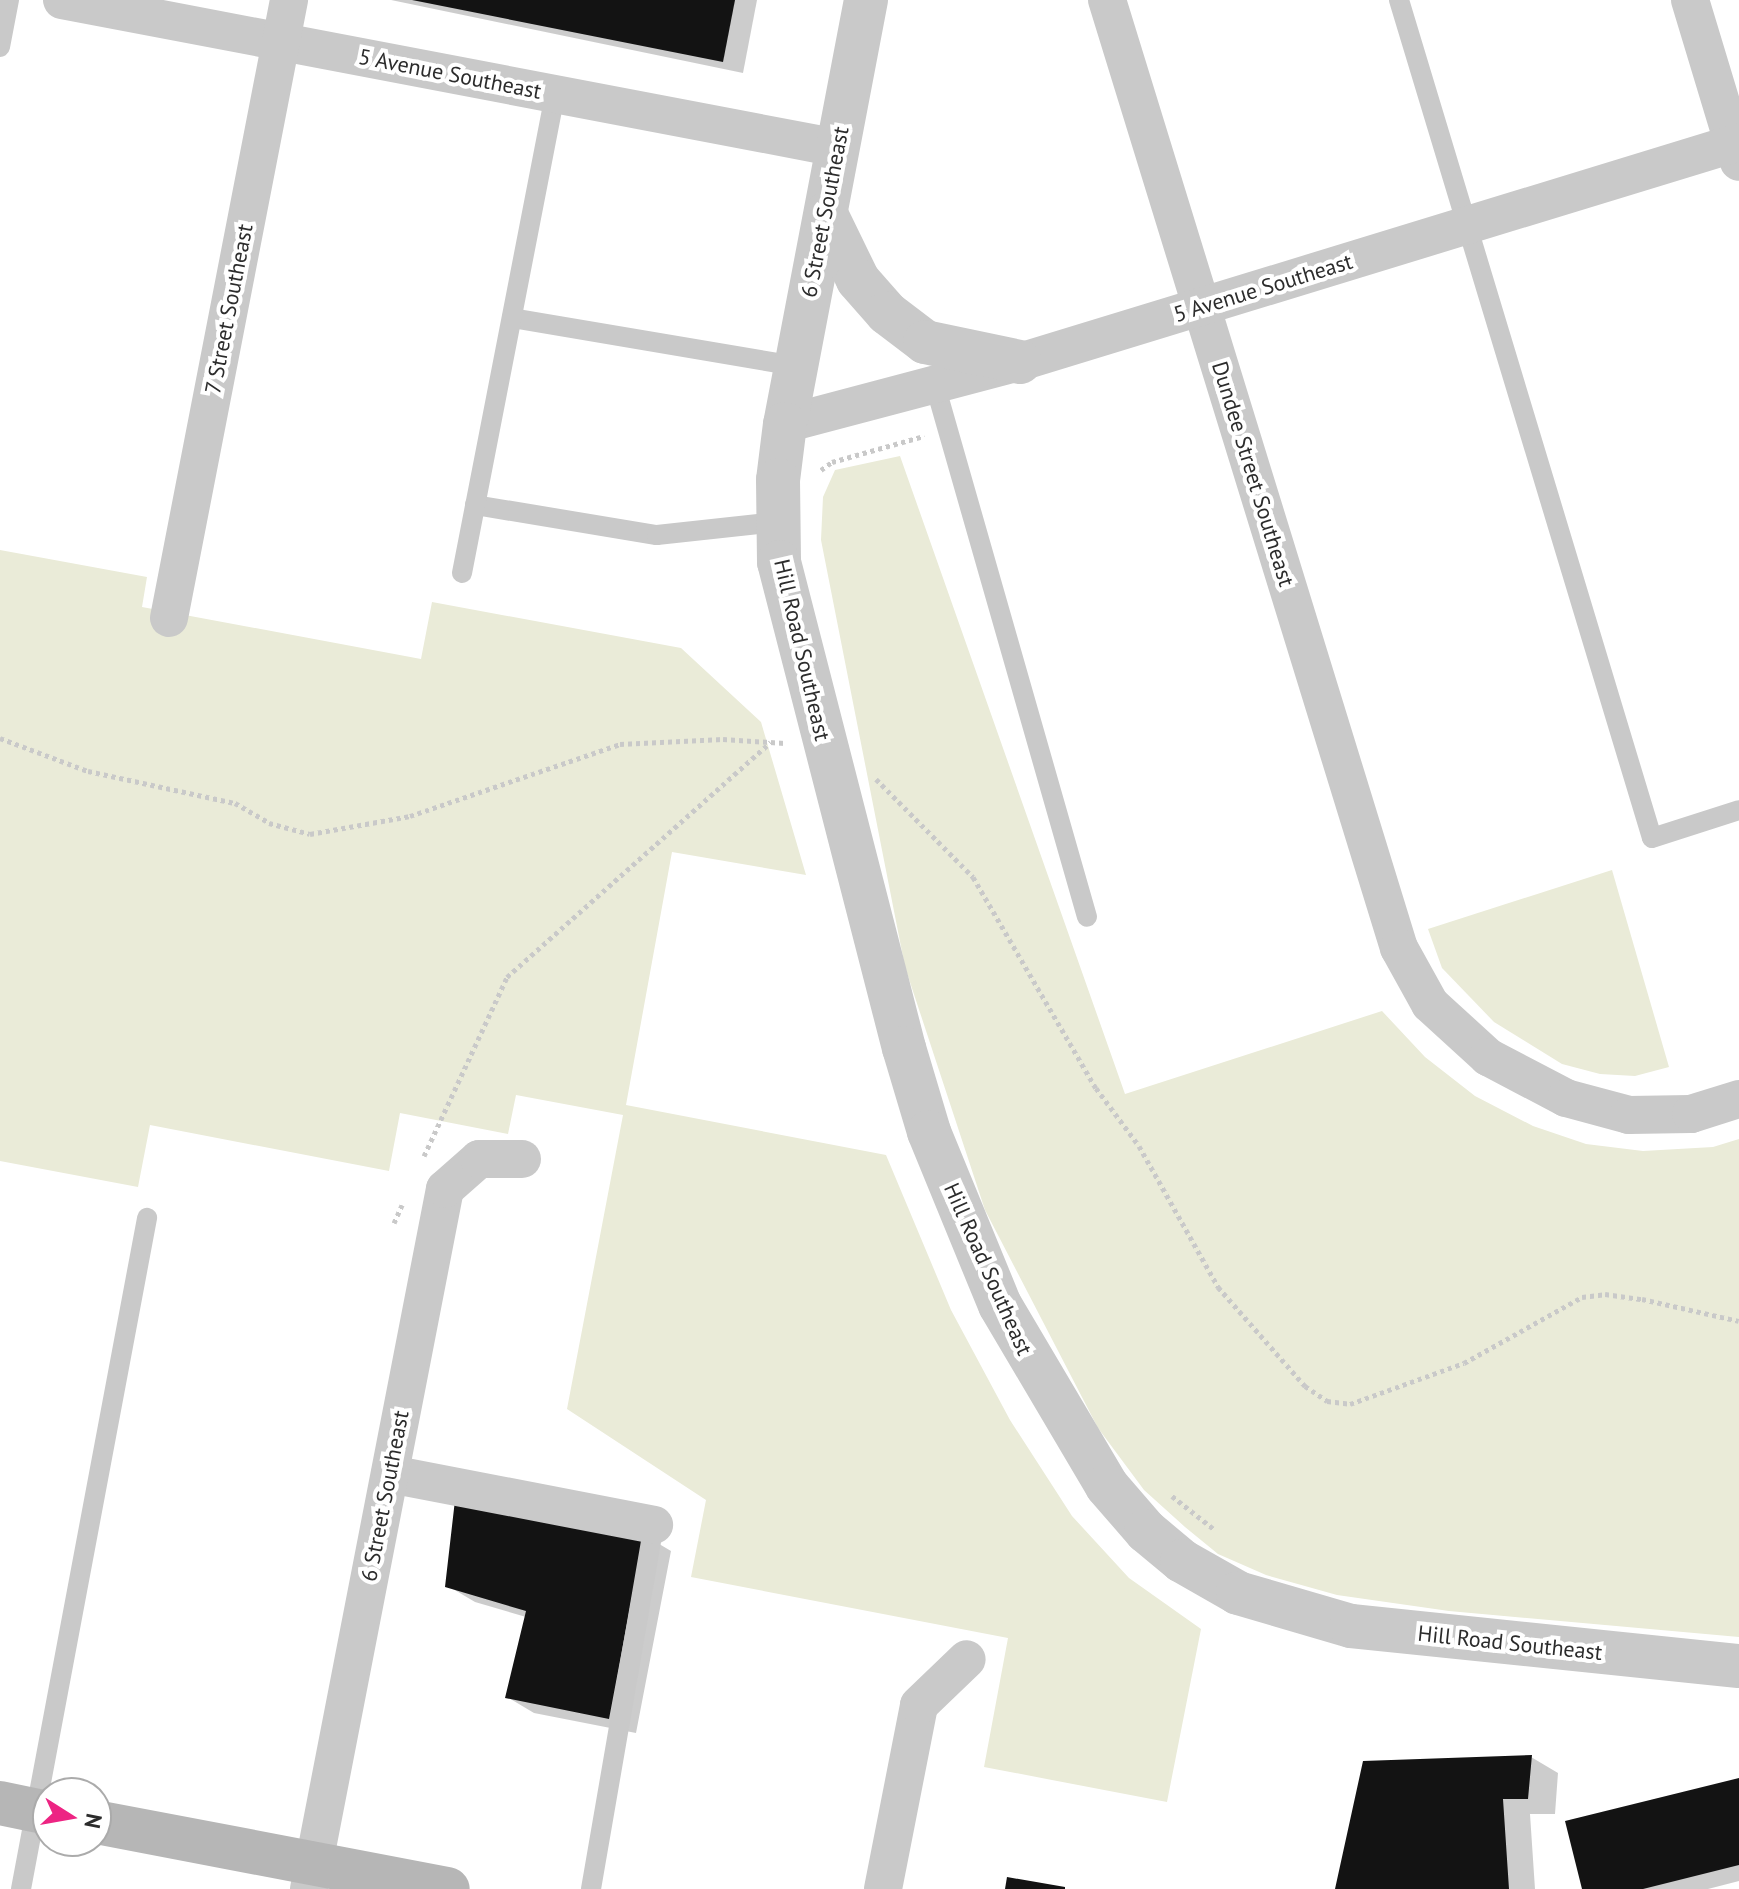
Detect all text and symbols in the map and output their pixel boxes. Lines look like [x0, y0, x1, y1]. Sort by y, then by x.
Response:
street label: 5 Avenue Southeast [356, 43, 544, 105]
street label: 6 Street Southeast [795, 124, 855, 300]
street label: 7 Street Southeast [199, 221, 259, 397]
street label: 5 Avenue Southeast [1170, 248, 1356, 328]
street label: Dundee Street Southeast [1206, 358, 1300, 590]
street label: Hill Road Southeast [768, 557, 836, 743]
street label: Hill Road Southeast [938, 1179, 1038, 1359]
street label: 6 Street Southeast [355, 1408, 415, 1584]
street label: Hill Road Southeast [1416, 1620, 1604, 1666]
north arrow [32, 1777, 112, 1857]
text: N [78, 1811, 109, 1831]

